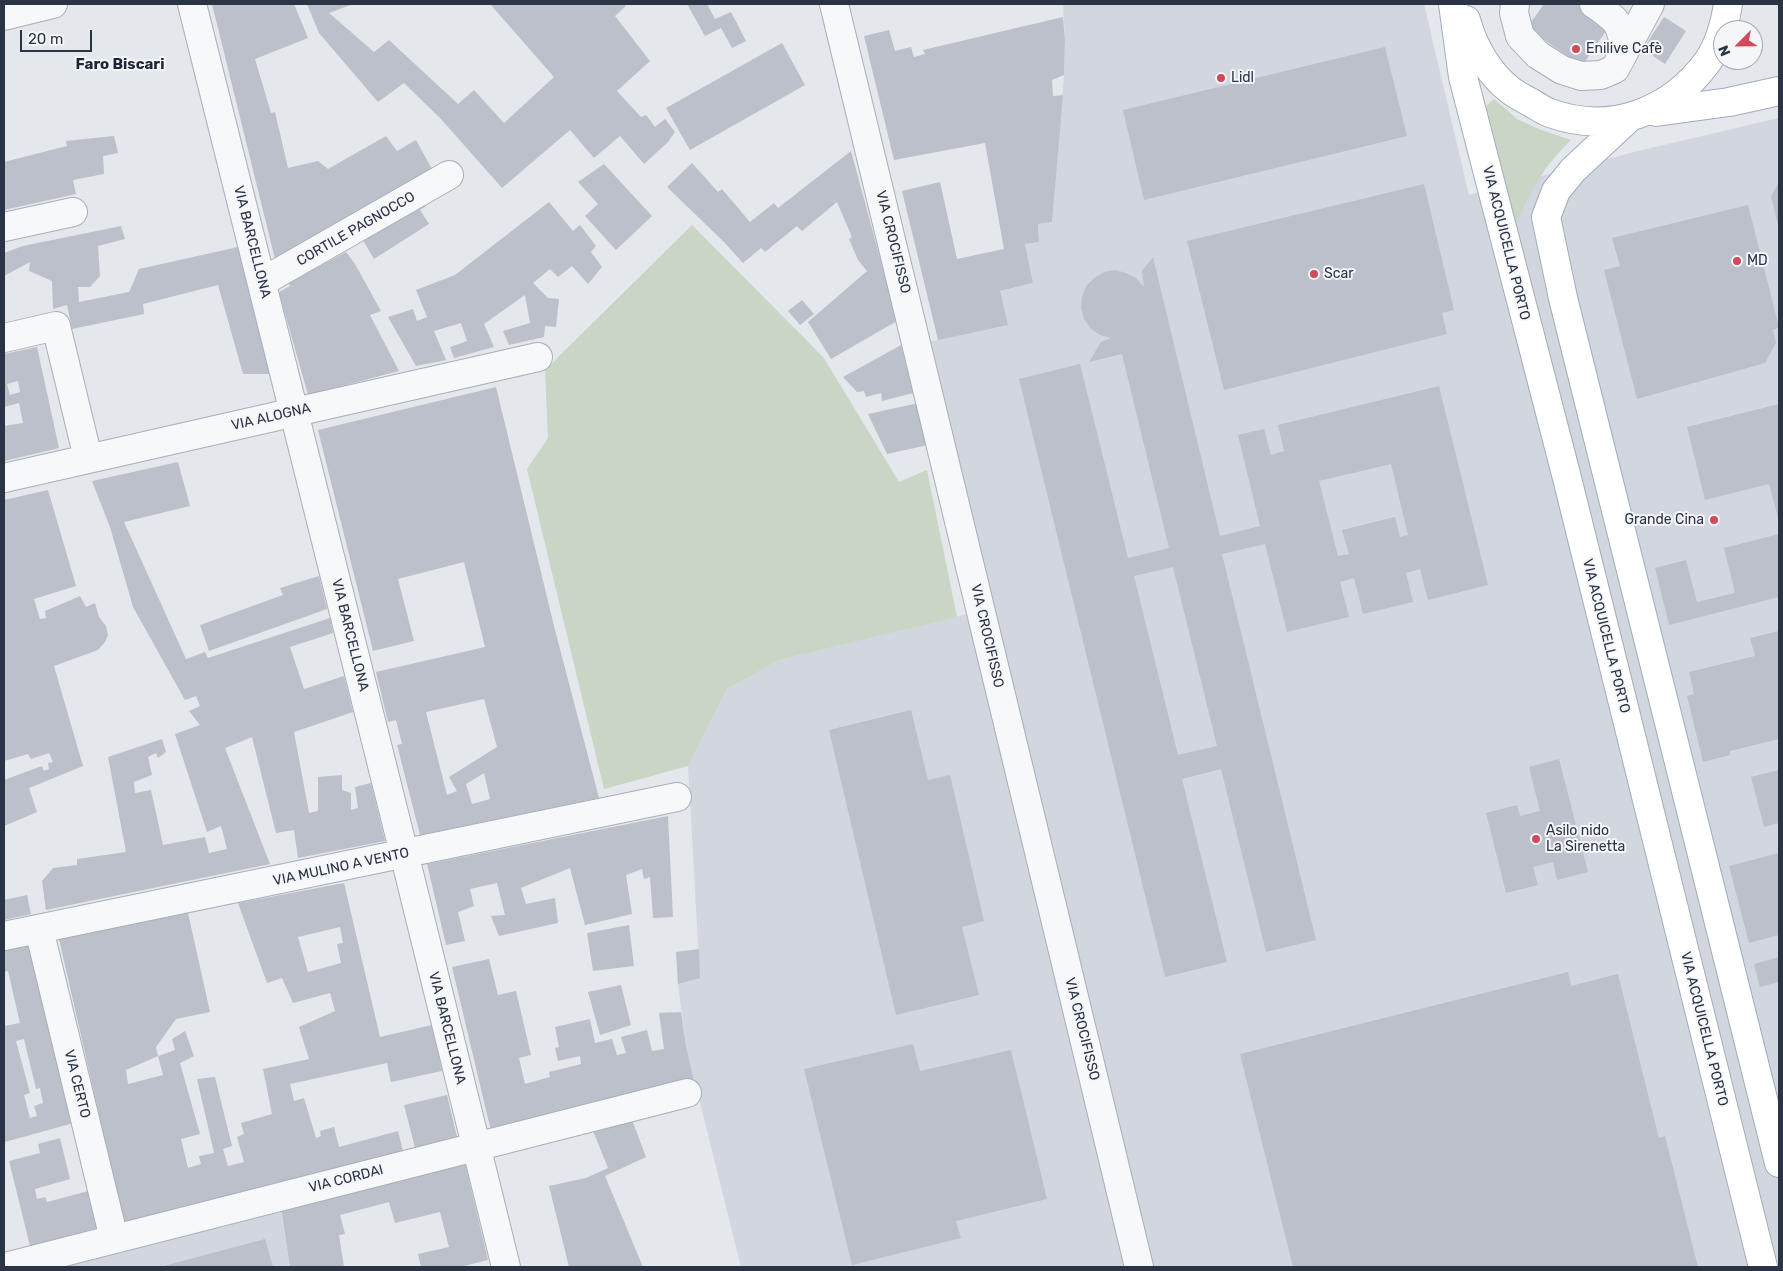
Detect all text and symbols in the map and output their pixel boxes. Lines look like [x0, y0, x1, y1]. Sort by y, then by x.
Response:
scale bar [22, 20, 95, 52]
north arrow [1713, 20, 1763, 70]
text: 20 m [28, 30, 63, 48]
place label: Enilive Cafè [1586, 41, 1662, 57]
marker: Enilive Cafè [1570, 43, 1582, 55]
text: N [1715, 43, 1734, 59]
district label: Faro Biscari [76, 56, 164, 74]
place label: Lidl [1231, 70, 1254, 86]
marker: Lidl [1215, 72, 1227, 84]
street label: VIA ACQUICELLA PORTO [1479, 164, 1533, 322]
street label: VIA BARCELLONA [230, 184, 274, 300]
street label: CORTILE PAGNOCCO [294, 188, 418, 270]
street label: VIA CROCIFISSO [872, 189, 914, 295]
place label: MD [1747, 253, 1768, 269]
marker: MD [1731, 255, 1743, 267]
place label: Scar [1324, 266, 1353, 282]
marker: Scar [1308, 268, 1320, 280]
street label: VIA ALOGNA [230, 400, 312, 434]
place label: Grande Cina [1625, 512, 1704, 528]
marker: Grande Cina [1708, 514, 1720, 526]
street label: VIA ACQUICELLA PORTO [1579, 557, 1633, 715]
street label: VIA BARCELLONA [328, 577, 372, 693]
street label: VIA CROCIFISSO [967, 583, 1007, 689]
place label: Asilo nido La Sirenetta [1546, 823, 1625, 856]
marker: Asilo nido La Sirenetta [1530, 833, 1542, 845]
street label: VIA MULINO A VENTO [271, 844, 411, 890]
street label: VIA ACQUICELLA PORTO [1677, 950, 1731, 1108]
street label: VIA BARCELLONA [425, 970, 469, 1086]
street label: VIA CROCIFISSO [1061, 976, 1103, 1082]
street label: VIA CERTO [60, 1048, 94, 1120]
street label: VIA CORDAI [307, 1162, 385, 1196]

